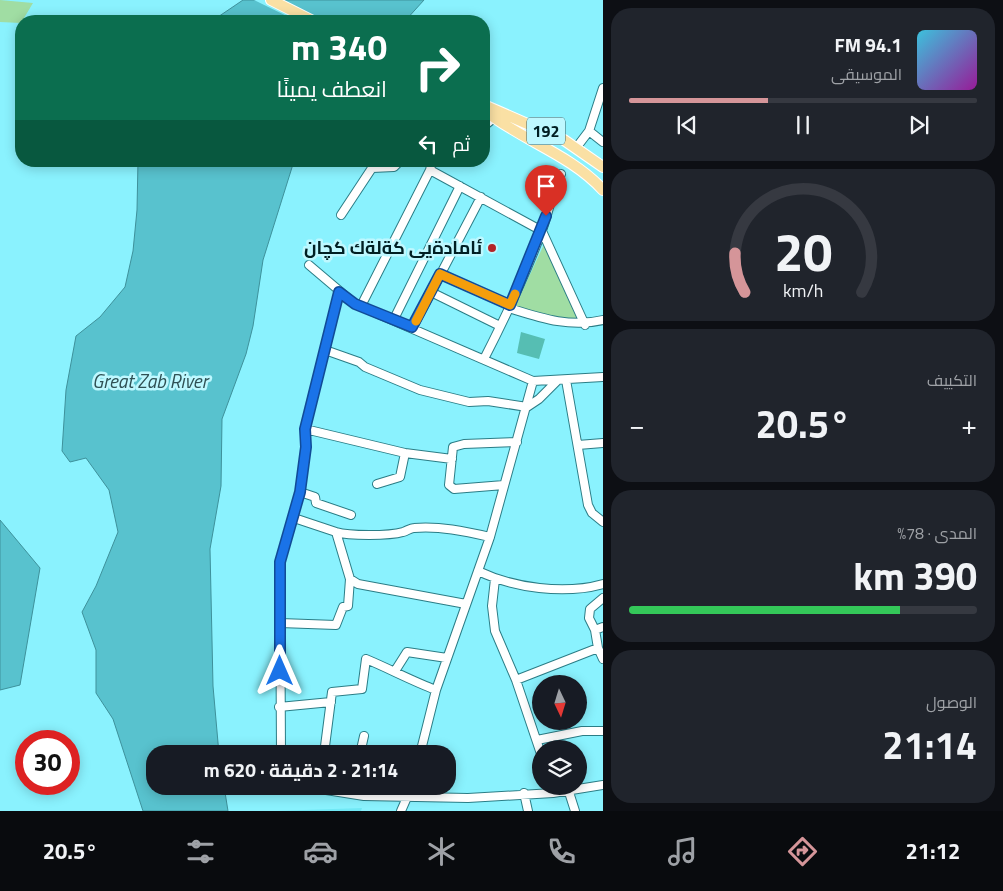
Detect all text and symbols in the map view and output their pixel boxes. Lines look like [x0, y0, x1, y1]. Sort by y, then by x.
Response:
text: 340 m [291, 20, 387, 74]
text: 94.1 FM [835, 30, 902, 59]
icon: right [405, 35, 470, 100]
text: الموسيقى [831, 62, 902, 86]
text: انعطف يمينًا [277, 72, 387, 106]
icon: previous [673, 111, 701, 139]
icon: pause [789, 111, 817, 139]
icon: next [905, 111, 933, 139]
road number: 192 [527, 118, 565, 144]
text: ثم [452, 129, 470, 158]
icon: left [414, 130, 442, 158]
pin [525, 165, 567, 216]
icon: arrive [532, 172, 560, 200]
text: 20 [774, 212, 832, 291]
place label: ئامادةيى كةلةك كچان [304, 234, 482, 261]
marker: ئامادةيى كةلةك كچان [486, 242, 498, 254]
text: km/h [783, 277, 823, 304]
water label: Great Zab River [92, 366, 210, 395]
text: التكييف [927, 368, 977, 392]
text: 20.5° [756, 395, 850, 453]
text: − [629, 403, 645, 446]
text: + [961, 403, 977, 446]
text: المدى · 78% [897, 521, 977, 545]
text: 390 km [853, 547, 977, 605]
position arrow [253, 644, 305, 696]
north arrow [532, 675, 588, 730]
map controls [532, 675, 587, 795]
text: الوصول [926, 690, 977, 714]
text: 21:14 [882, 716, 977, 774]
speed limit sign: 30 [15, 730, 80, 795]
button: layers [532, 740, 587, 795]
text: 21:14 · 2 دقيقة · 620 m [204, 755, 398, 784]
text: 20.5° [43, 834, 98, 868]
icon: filters [183, 834, 218, 869]
icon: car [303, 834, 338, 869]
icon: climate [424, 834, 459, 869]
icon: phone [544, 834, 579, 869]
icon: music [665, 834, 700, 869]
icon: directions [785, 834, 820, 869]
text: 21:12 [905, 834, 960, 868]

